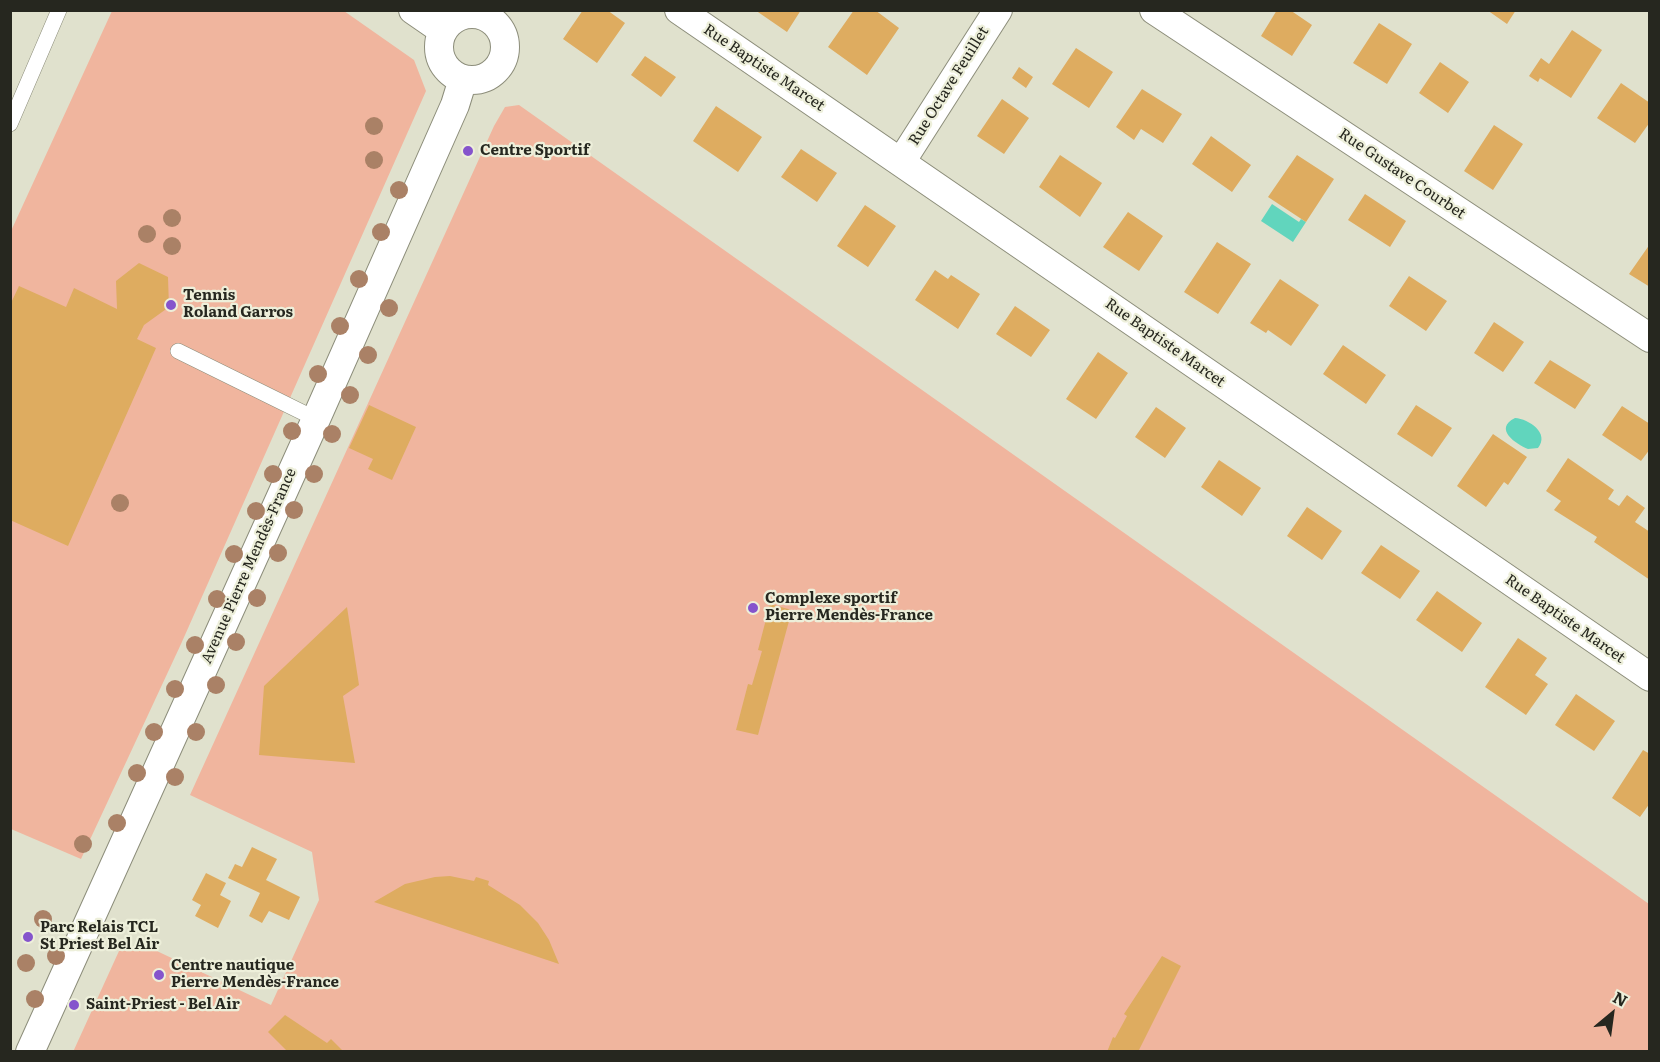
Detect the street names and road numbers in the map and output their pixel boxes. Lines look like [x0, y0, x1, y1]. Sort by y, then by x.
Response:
street label: Rue Baptiste Marcet [700, 21, 828, 115]
street label: Rue Octave Feuillet [905, 23, 993, 149]
street label: Rue Gustave Courbet [1335, 125, 1469, 223]
street label: Rue Baptiste Marcet [1101, 295, 1229, 391]
street label: Avenue Pierre Mendès-France [198, 465, 300, 667]
street label: Rue Baptiste Marcet [1501, 571, 1629, 667]

